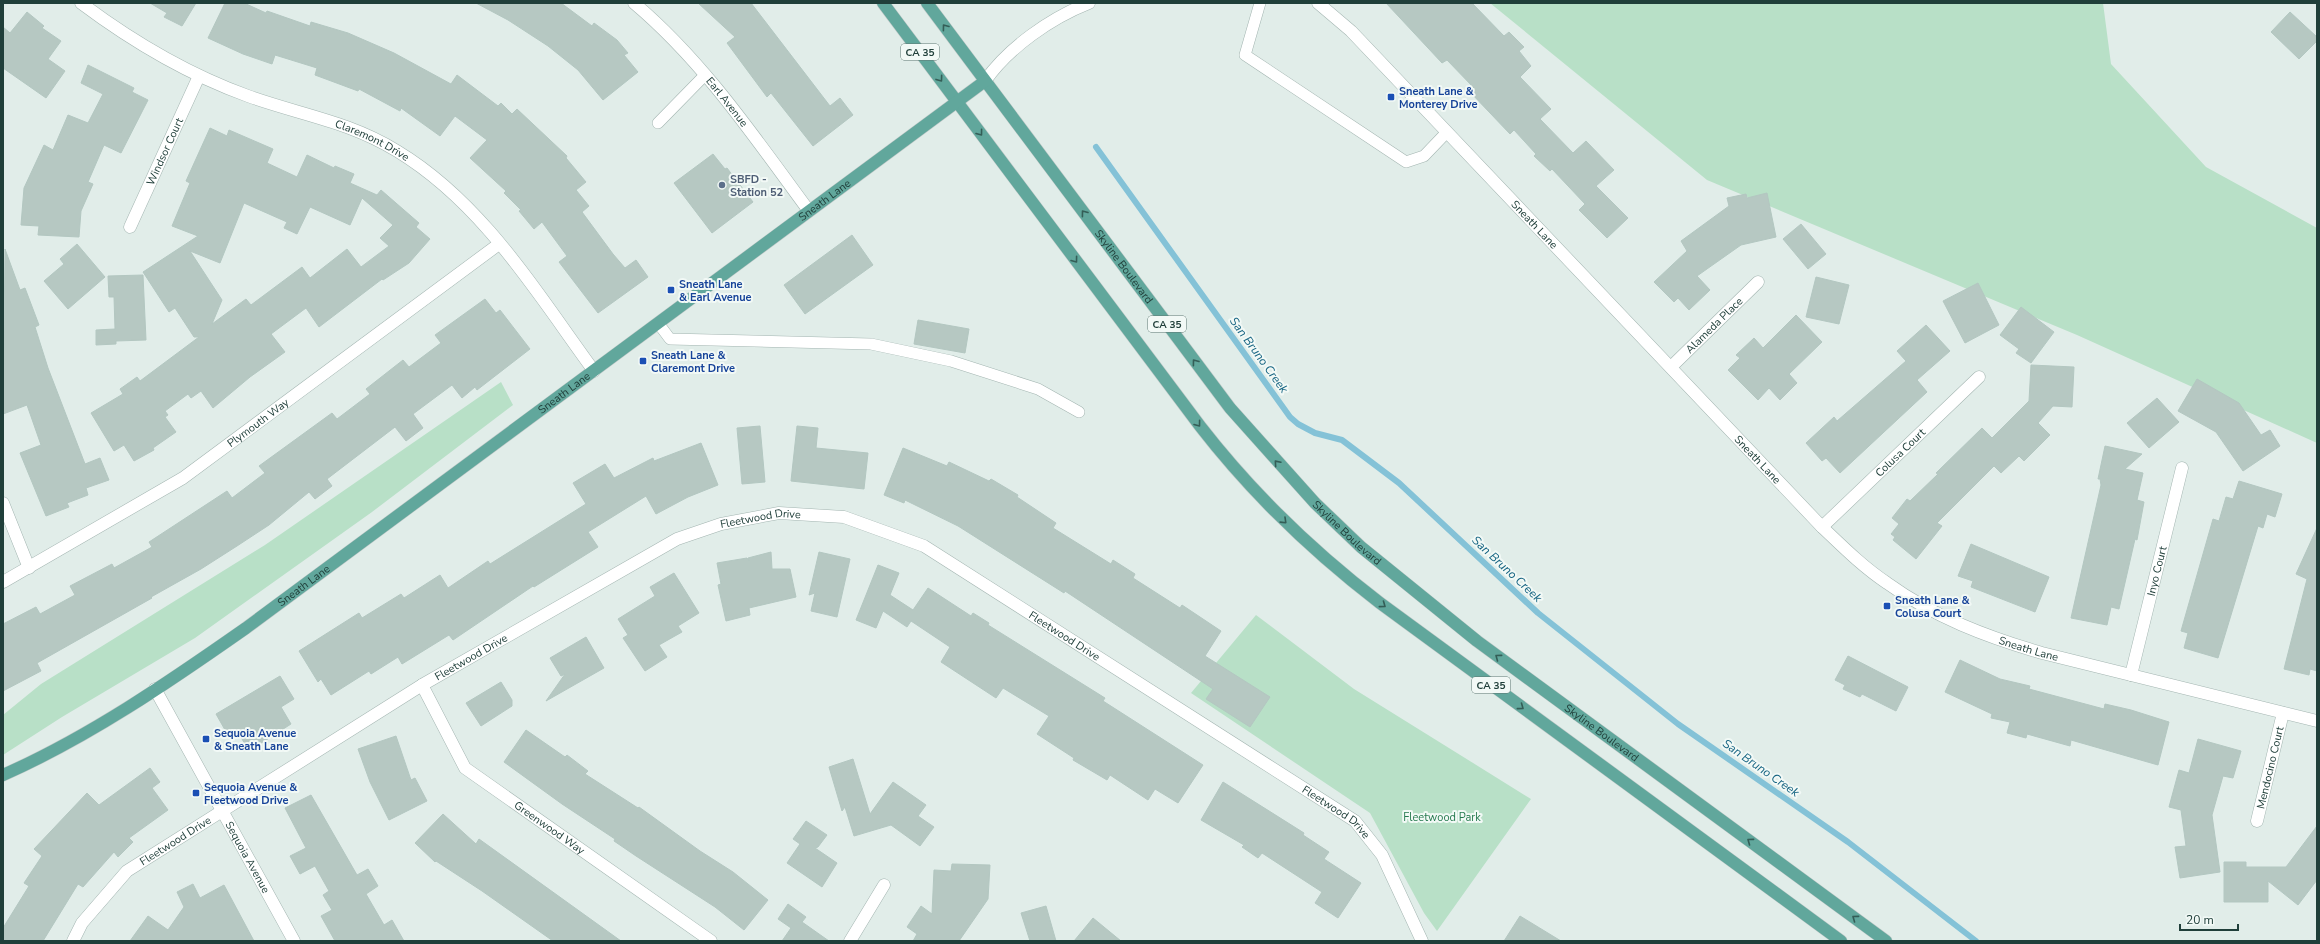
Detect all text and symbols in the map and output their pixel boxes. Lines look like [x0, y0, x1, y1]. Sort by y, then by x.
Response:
one-way arrow [943, 25, 950, 32]
road number: CA 35 [901, 44, 939, 60]
street label: Earl Avenue [702, 74, 751, 130]
one-way arrow [935, 75, 943, 82]
place label: Sneath Lane & Monterey Drive [1399, 84, 1477, 112]
marker: Sneath Lane & Monterey Drive [1386, 92, 1396, 102]
street label: Windsor Court [143, 115, 187, 188]
street label: Claremont Drive [333, 116, 412, 165]
one-way arrow [975, 129, 982, 136]
place label: SBFD - Station 52 [730, 172, 783, 200]
street label: Sneath Lane [795, 176, 854, 225]
marker: SBFD - Station 52 [717, 180, 727, 190]
street label: Sneath Lane [1508, 197, 1561, 252]
one-way arrow [1081, 210, 1088, 217]
street label: Skyline Boulevard [1091, 227, 1156, 307]
one-way arrow [1070, 255, 1077, 262]
place label: Sneath Lane & Earl Avenue [679, 277, 752, 305]
marker: Sneath Lane & Earl Avenue [666, 285, 676, 295]
street label: Alameda Place [1682, 294, 1746, 357]
water label: San Bruno Creek [1226, 314, 1293, 397]
road number: CA 35 [1148, 316, 1186, 332]
place label: Sneath Lane & Claremont Drive [651, 348, 735, 376]
marker: Sneath Lane & Claremont Drive [638, 356, 648, 366]
one-way arrow [1193, 359, 1200, 366]
street label: Sneath Lane [535, 369, 594, 417]
street label: Plymouth Way [224, 395, 292, 451]
one-way arrow [1193, 419, 1200, 426]
street label: Colusa Court [1872, 425, 1929, 480]
street label: Sneath Lane [1731, 432, 1784, 487]
one-way arrow [1274, 460, 1281, 467]
street label: Skyline Boulevard [1309, 497, 1384, 569]
street label: Fleetwood Drive [719, 505, 801, 532]
one-way arrow [1279, 516, 1287, 524]
water label: San Bruno Creek [1468, 532, 1546, 606]
street label: Inyo Court [2144, 545, 2170, 598]
street label: Sneath Lane [275, 561, 333, 610]
place label: Sneath Lane & Colusa Court [1895, 593, 1971, 621]
one-way arrow [1378, 600, 1385, 607]
marker: Sneath Lane & Colusa Court [1882, 601, 1892, 611]
street label: Fleetwood Drive [1026, 608, 1103, 665]
street label: Fleetwood Drive [432, 631, 510, 684]
street label: Sneath Lane [1997, 633, 2060, 665]
one-way arrow [1496, 655, 1503, 662]
road number: CA 35 [1472, 677, 1510, 693]
street label: Skyline Boulevard [1561, 701, 1642, 765]
one-way arrow [1517, 702, 1524, 709]
street label: Mendocino Court [2253, 725, 2288, 810]
place label: Sequoia Avenue & Sneath Lane [214, 726, 296, 754]
marker: Sequoia Avenue & Sneath Lane [201, 734, 211, 744]
water label: San Bruno Creek [1719, 736, 1803, 801]
place label: Sequoia Avenue & Fleetwood Drive [204, 780, 298, 808]
street label: Fleetwood Drive [1299, 782, 1373, 842]
marker: Sequoia Avenue & Fleetwood Drive [191, 788, 201, 798]
street label: Greenwood Way [511, 798, 588, 858]
park label: Fleetwood Park [1403, 810, 1481, 825]
street label: Fleetwood Drive [137, 813, 214, 869]
street label: Sequoia Avenue [221, 819, 273, 896]
one-way arrow [1747, 838, 1754, 846]
scale bar [2180, 906, 2238, 932]
text: 20 m [2186, 912, 2214, 928]
one-way arrow [1852, 915, 1859, 923]

